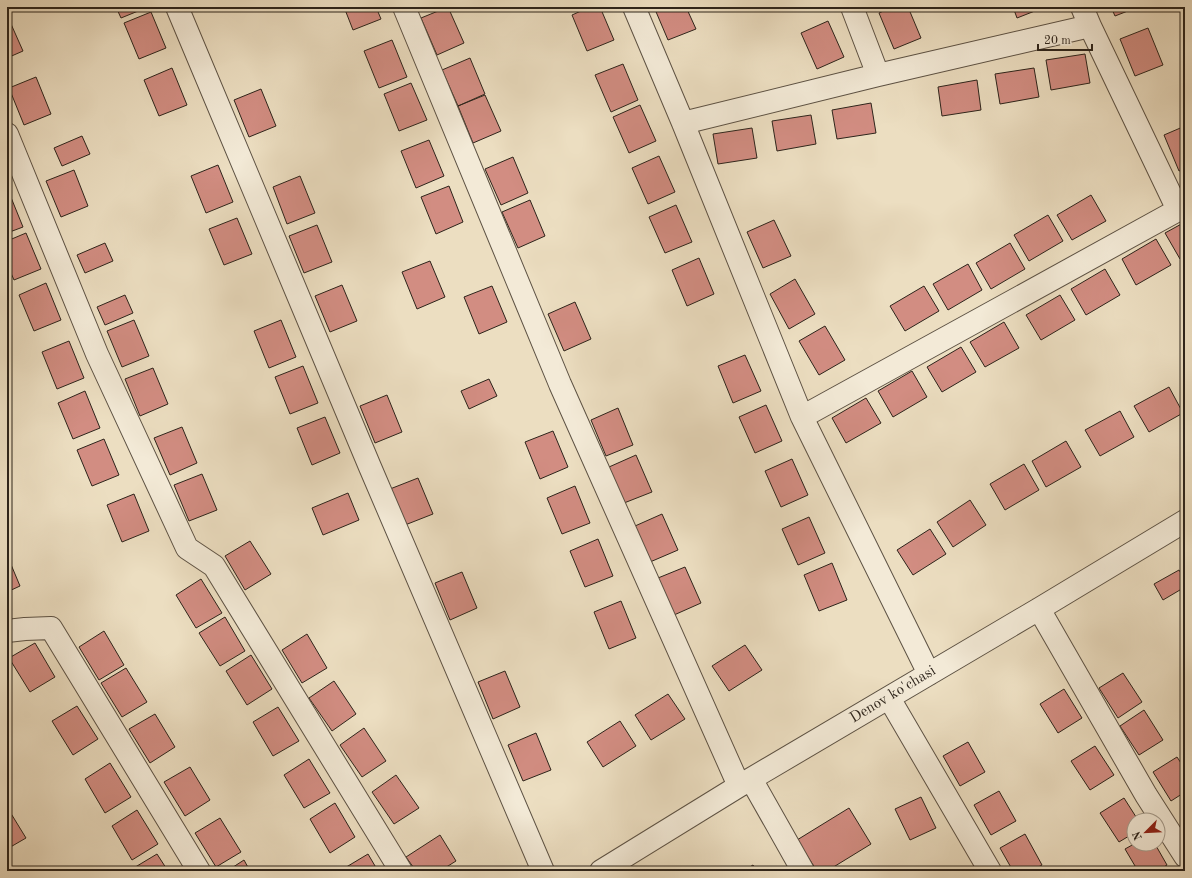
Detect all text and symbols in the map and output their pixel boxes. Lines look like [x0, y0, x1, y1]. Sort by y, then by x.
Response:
scale bar [1038, 26, 1092, 52]
text: 20 m [1044, 35, 1071, 47]
street label: Denov ko'chasi [847, 664, 939, 726]
north arrow [1126, 812, 1166, 852]
text: N [1131, 829, 1145, 842]

